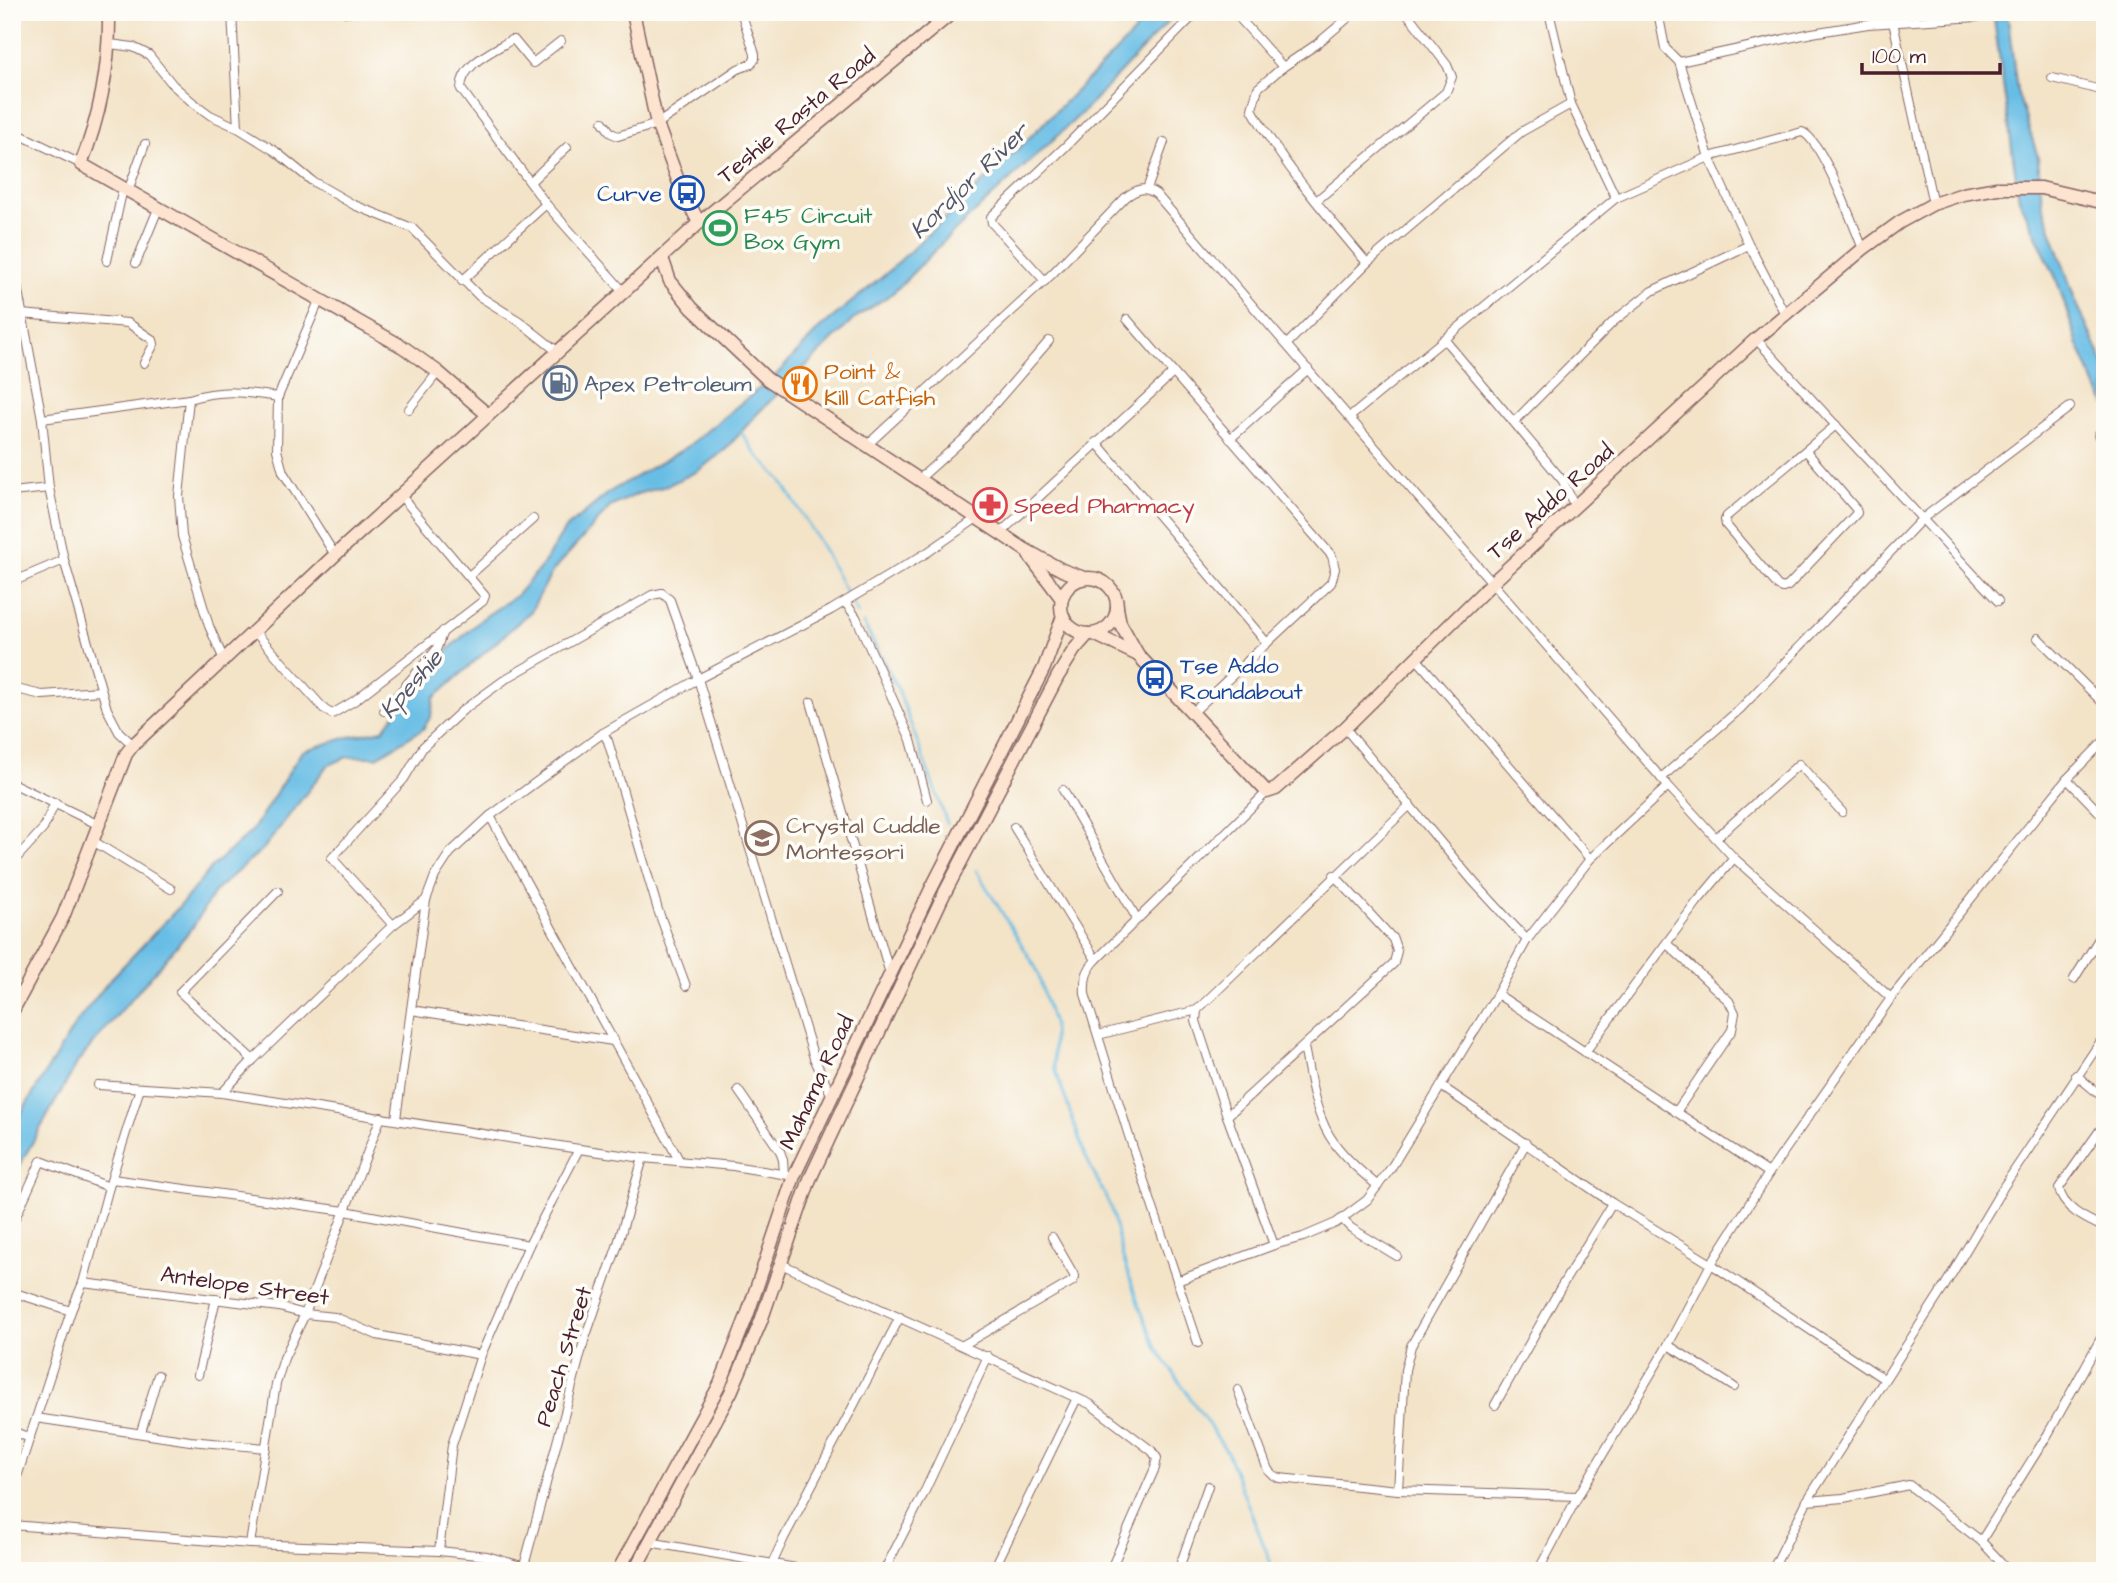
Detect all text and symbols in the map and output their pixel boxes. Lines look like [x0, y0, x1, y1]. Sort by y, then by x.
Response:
scale bar [1862, 32, 2000, 76]
street label: Teshie Rasta Road [711, 40, 883, 192]
text: 100 m [1872, 42, 1927, 71]
water label: Kordjor River [903, 114, 1039, 247]
bus stop icon: Curve [668, 174, 706, 212]
place label: Curve [597, 178, 662, 210]
place label: F45 Circuit Box Gym [744, 200, 873, 259]
sports icon: F45 Circuit Box Gym [701, 209, 739, 247]
place label: Point & Kill Catfish [824, 356, 936, 414]
fuel station icon: Apex Petroleum [541, 364, 579, 402]
restaurant icon: Point & Kill Catfish [781, 365, 819, 403]
place label: Apex Petroleum [584, 368, 752, 400]
street label: Tse Addo Road [1480, 436, 1621, 567]
pharmacy icon: Speed Pharmacy [971, 486, 1009, 524]
place label: Speed Pharmacy [1014, 490, 1195, 523]
water label: Kpeshie [372, 642, 452, 727]
place label: Tse Addo Roundabout [1180, 650, 1304, 708]
bus stop icon: Tse Addo Roundabout [1136, 659, 1174, 697]
place label: Crystal Cuddle Montessori [786, 810, 941, 868]
school or university icon: Crystal Cuddle Montessori [743, 819, 781, 857]
street label: Mahama Road [772, 1010, 862, 1155]
street label: Antelope Street [158, 1258, 332, 1314]
street label: Peach Street [527, 1282, 601, 1430]

